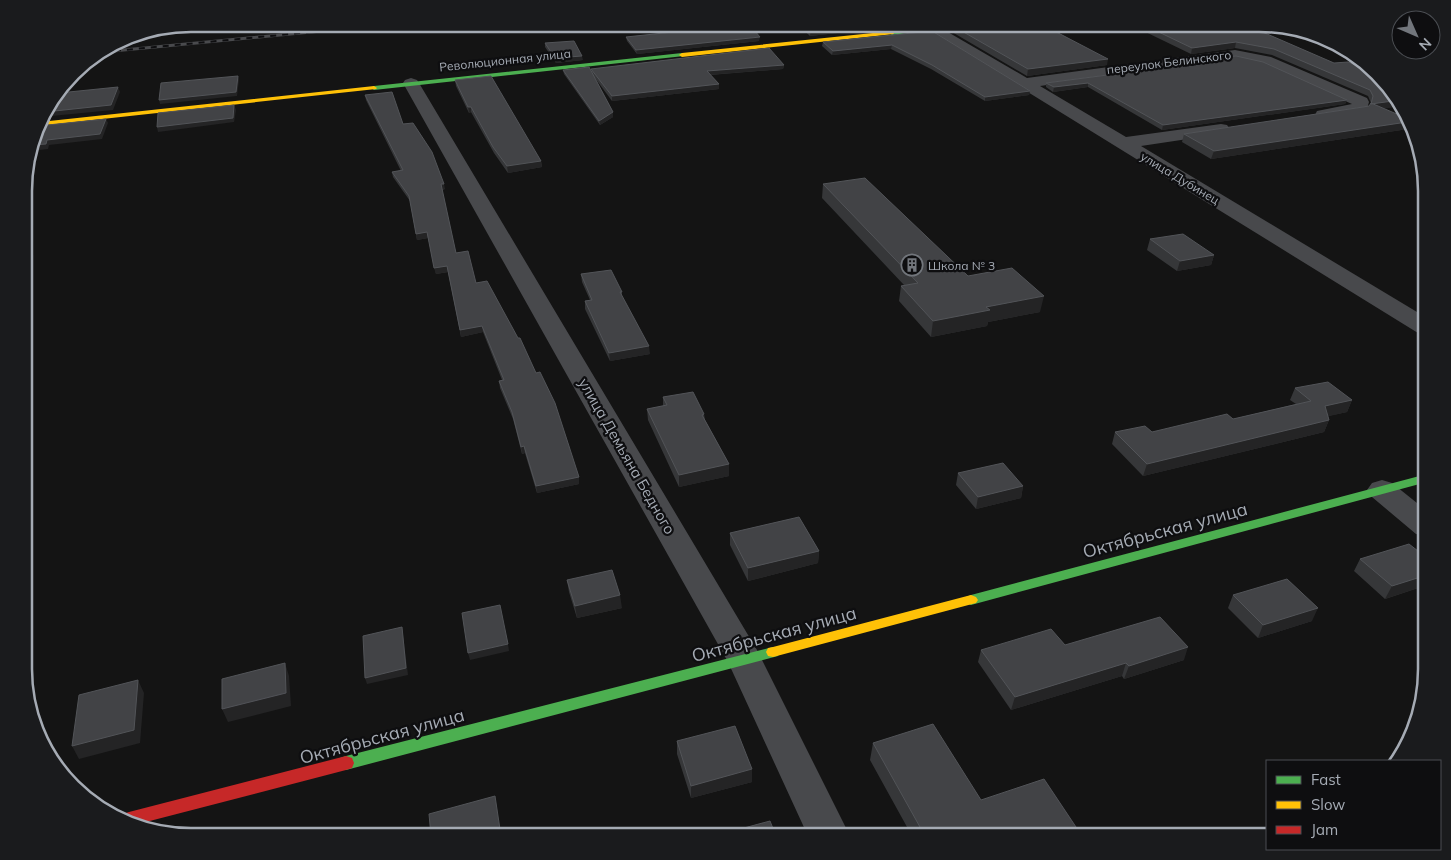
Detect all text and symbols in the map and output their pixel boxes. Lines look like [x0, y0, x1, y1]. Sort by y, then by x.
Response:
north arrow [1391, 10, 1441, 60]
text: N [1415, 34, 1435, 54]
street label: Революционная улица [439, 46, 571, 74]
street label: переулок Белинского [1106, 47, 1232, 77]
street label: улица Дубинец [1138, 149, 1222, 207]
building icon: Школа № 3 [900, 253, 924, 277]
place label: Школа № 3 [928, 258, 995, 273]
street label: улица Демьяна Бедного [574, 374, 680, 538]
street label: Октябрьская улица [1080, 497, 1250, 563]
street label: Октябрьская улица [689, 601, 859, 667]
street label: Октябрьская улица [297, 703, 467, 769]
legend [1266, 760, 1441, 850]
text: Fast [1311, 770, 1341, 789]
text: Slow [1311, 795, 1345, 814]
text: Jam [1311, 820, 1338, 839]

